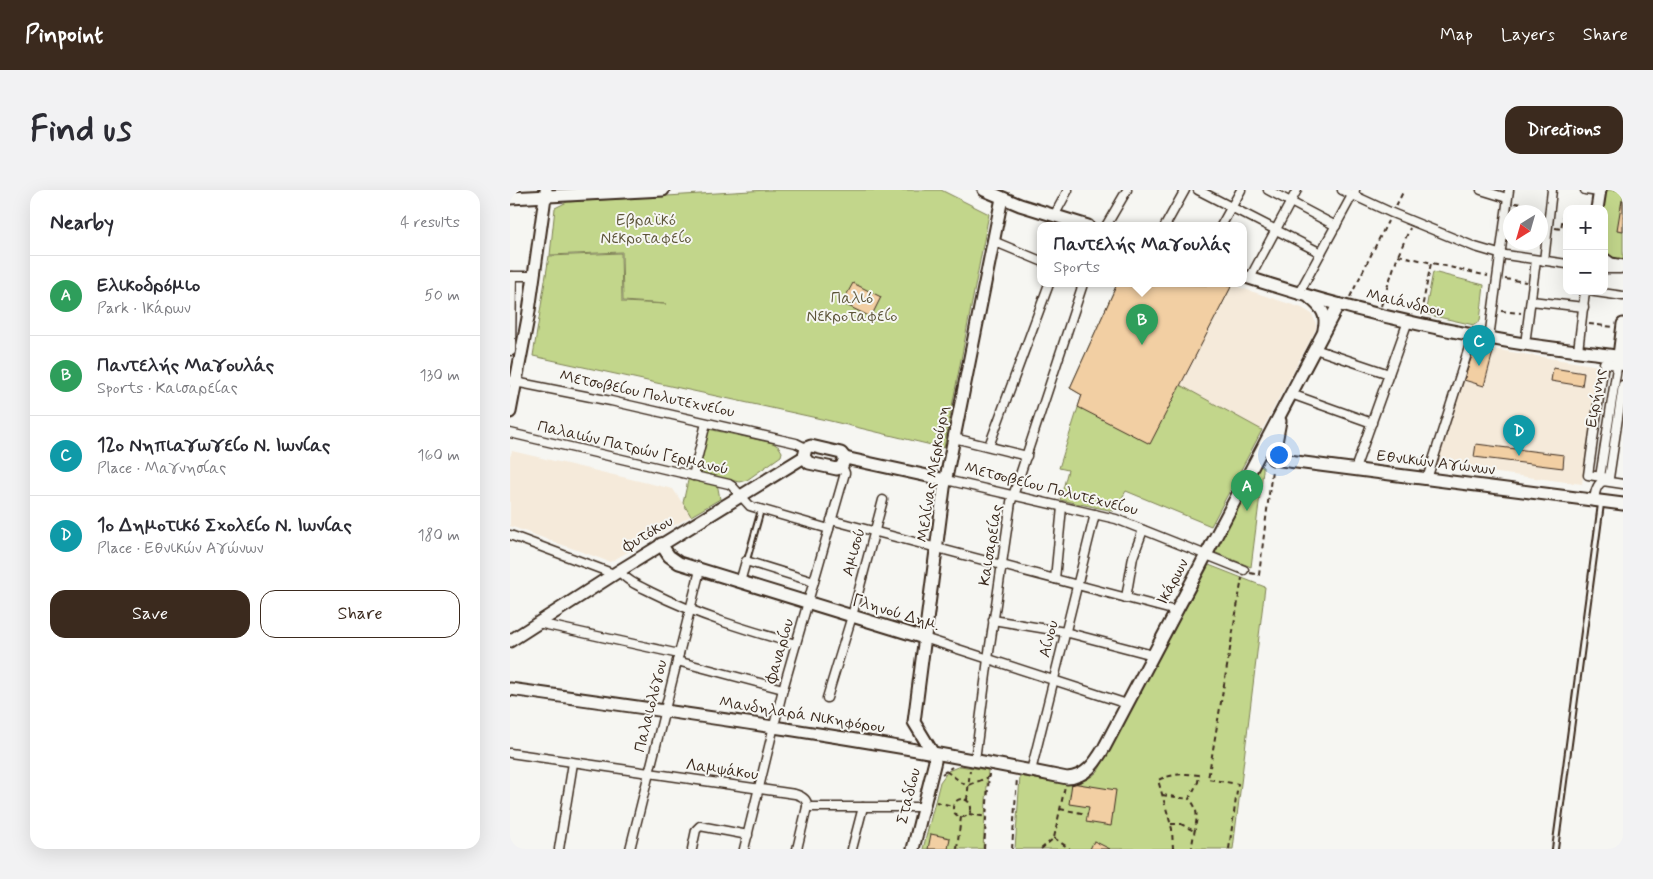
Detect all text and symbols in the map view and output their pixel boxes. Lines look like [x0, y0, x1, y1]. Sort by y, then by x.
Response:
text: Pinpoint [25, 20, 103, 51]
text: Map [1440, 23, 1473, 47]
text: Layers [1501, 23, 1555, 47]
text: Share [1583, 23, 1628, 47]
button: Directions [1505, 106, 1623, 154]
text: Find us [30, 107, 132, 153]
north arrow [1503, 205, 1548, 250]
map controls [1563, 205, 1608, 295]
button: + [1563, 205, 1608, 250]
text: Nearby [50, 209, 114, 237]
park label: Εβραϊκό Νεκροταφείο [601, 210, 691, 249]
text: 4 results [400, 212, 460, 233]
popup [1037, 222, 1247, 287]
text: Παντελής Μαγουλάς [1053, 232, 1231, 257]
button: − [1563, 250, 1608, 295]
text: Sports [1053, 257, 1100, 278]
text: Ελικοδρόμιο [97, 273, 200, 298]
street label: Μαιάνδρου [1364, 284, 1446, 322]
text: A [61, 285, 71, 306]
text: 50 m [424, 285, 460, 306]
park label: Παλιό Νεκροταφείο [807, 288, 897, 327]
text: Park · Ικάρων [97, 298, 191, 319]
pin: B [1126, 304, 1158, 345]
pin: C [1463, 325, 1495, 366]
text: Παντελής Μαγουλάς [97, 353, 274, 378]
text: B [61, 365, 71, 386]
text: 130 m [419, 365, 460, 386]
street label: Μετσοβείου Πολυτεχνείου [558, 365, 736, 423]
street label: Ειρήνης [1581, 367, 1611, 429]
text: Sports · Καισαρείας [97, 378, 238, 399]
street label: Μελίνας Μερκούρη [912, 404, 954, 544]
pin: D [1503, 415, 1535, 456]
street label: Παλαιών Πατρών Γερμανού [535, 416, 731, 480]
text: 12ο Νηπιαγωγείο Ν. Ιωνίας [97, 433, 330, 458]
your location [1266, 442, 1292, 468]
text: C [60, 445, 72, 466]
text: 160 m [417, 445, 460, 466]
street label: Εθνικών Αγώνων [1376, 445, 1496, 481]
street label: Μετσοβείου Πολυτεχνείου [962, 457, 1140, 521]
text: Place · Μαγνησίας [97, 458, 226, 479]
pin: A [1231, 470, 1263, 511]
street label: Καισαρείας [974, 503, 1008, 587]
street label: Φυτόκου [618, 511, 677, 558]
text: 1ο Δημοτικό Σχολείο Ν. Ιωνίας [97, 513, 352, 538]
text: D [60, 525, 72, 546]
text: 180 m [417, 525, 460, 546]
street label: Αμισού [837, 526, 871, 578]
text: Place · Εθνικών Αγώνων [97, 538, 264, 559]
street label: Ικάρων [1152, 555, 1194, 609]
button: Save [50, 590, 250, 638]
button: Share [260, 590, 460, 638]
street label: Γληνού Δημ. [850, 590, 942, 636]
street label: Φαναρίου [760, 616, 799, 687]
street label: Αίνου [1034, 618, 1064, 660]
street label: Παλαιολόγου [629, 658, 673, 754]
street label: Μανδηλαρά Νικηφόρου [718, 692, 886, 738]
street label: Λαμψάκου [684, 755, 760, 785]
street label: Σταδίου [892, 766, 926, 826]

